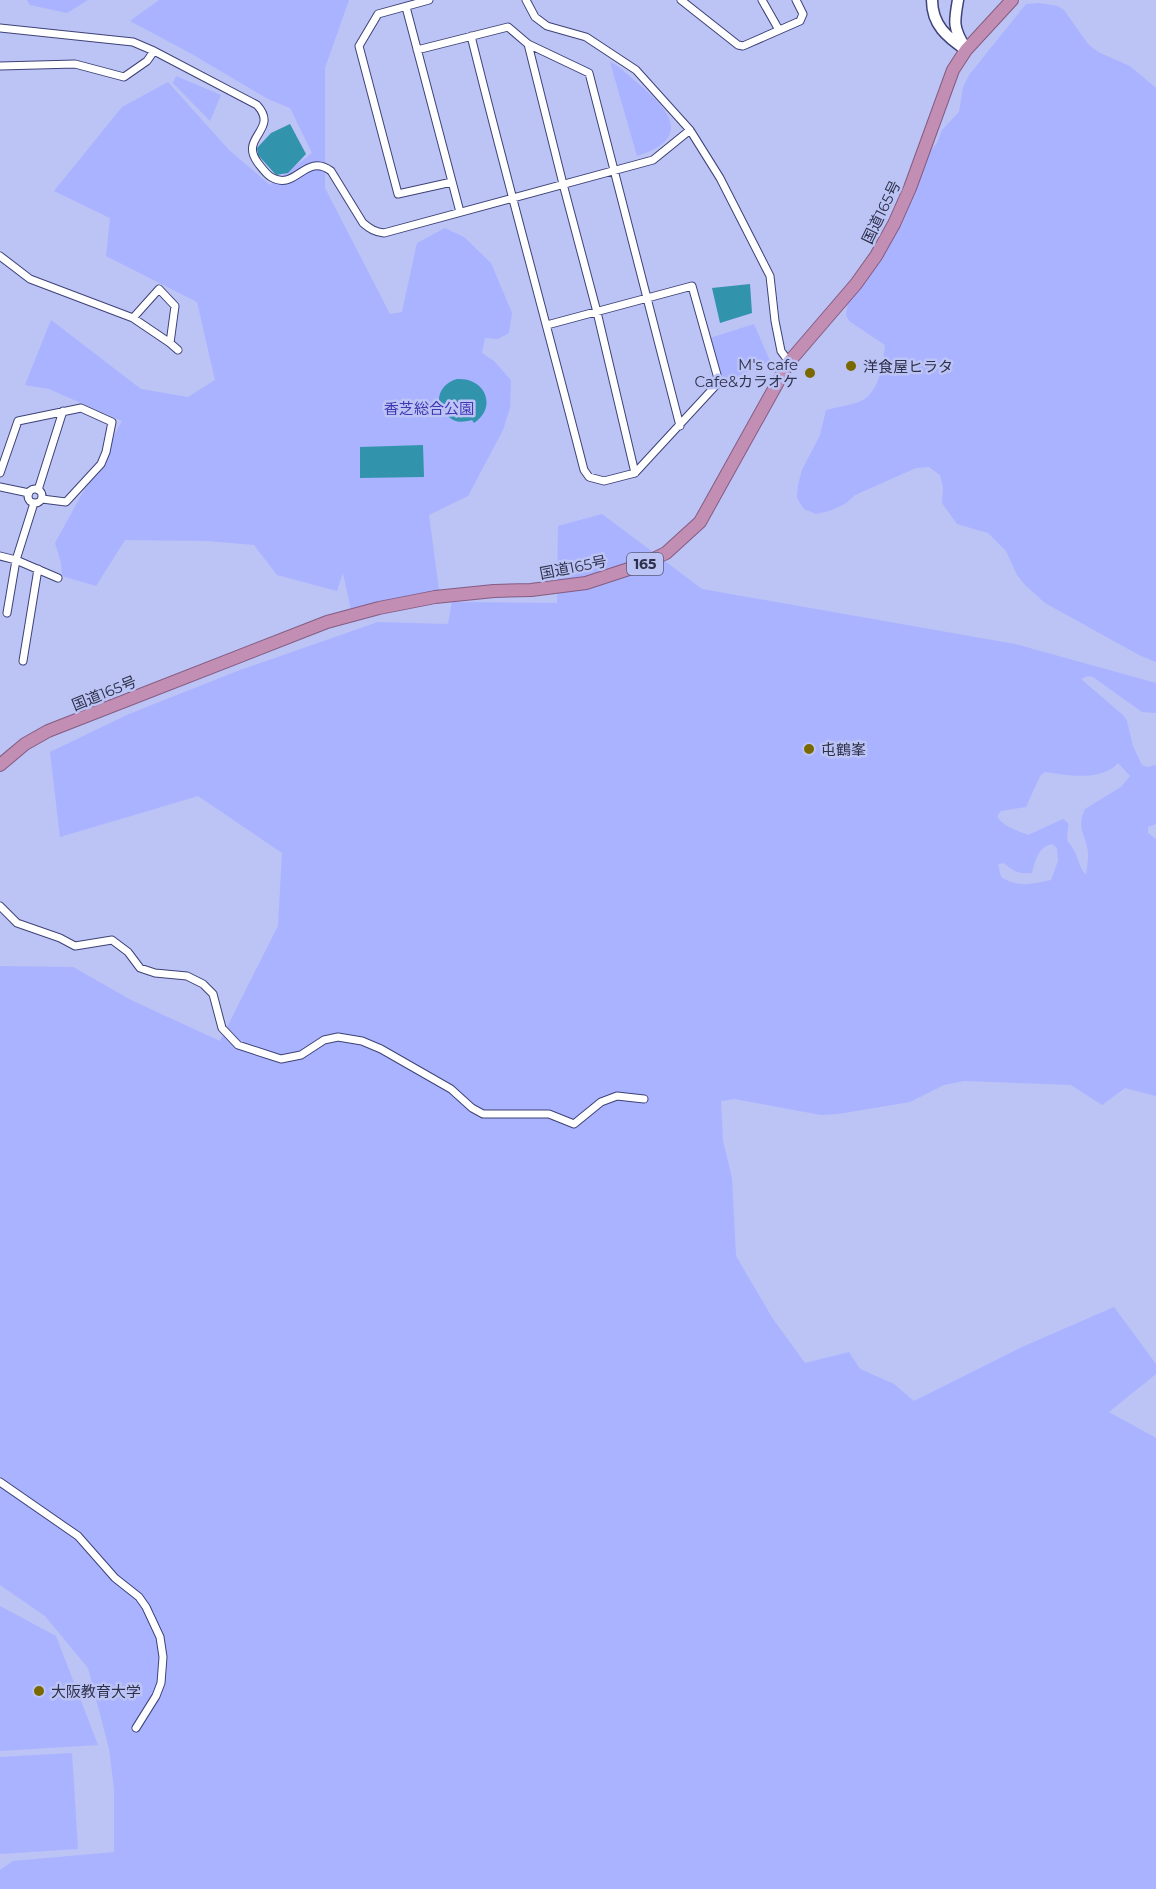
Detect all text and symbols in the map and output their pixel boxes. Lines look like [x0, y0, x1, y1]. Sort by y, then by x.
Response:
street label: 国道165号 [858, 177, 904, 247]
place label: M's cafe Cafe&カラオケ [695, 355, 798, 391]
place label: 洋食屋ヒラタ [863, 357, 953, 376]
marker: 洋食屋ヒラタ [844, 359, 858, 373]
marker: M's cafe Cafe&カラオケ [803, 366, 817, 380]
park label: 香芝総合公園 [384, 399, 474, 418]
street label: 国道165号 [538, 551, 608, 583]
road number: 165 [627, 553, 663, 575]
street label: 国道165号 [69, 671, 139, 715]
place label: 屯鶴峯 [821, 740, 866, 759]
marker: 屯鶴峯 [802, 742, 816, 756]
place label: 大阪教育大学 [51, 1682, 141, 1701]
marker: 大阪教育大学 [32, 1684, 46, 1698]

